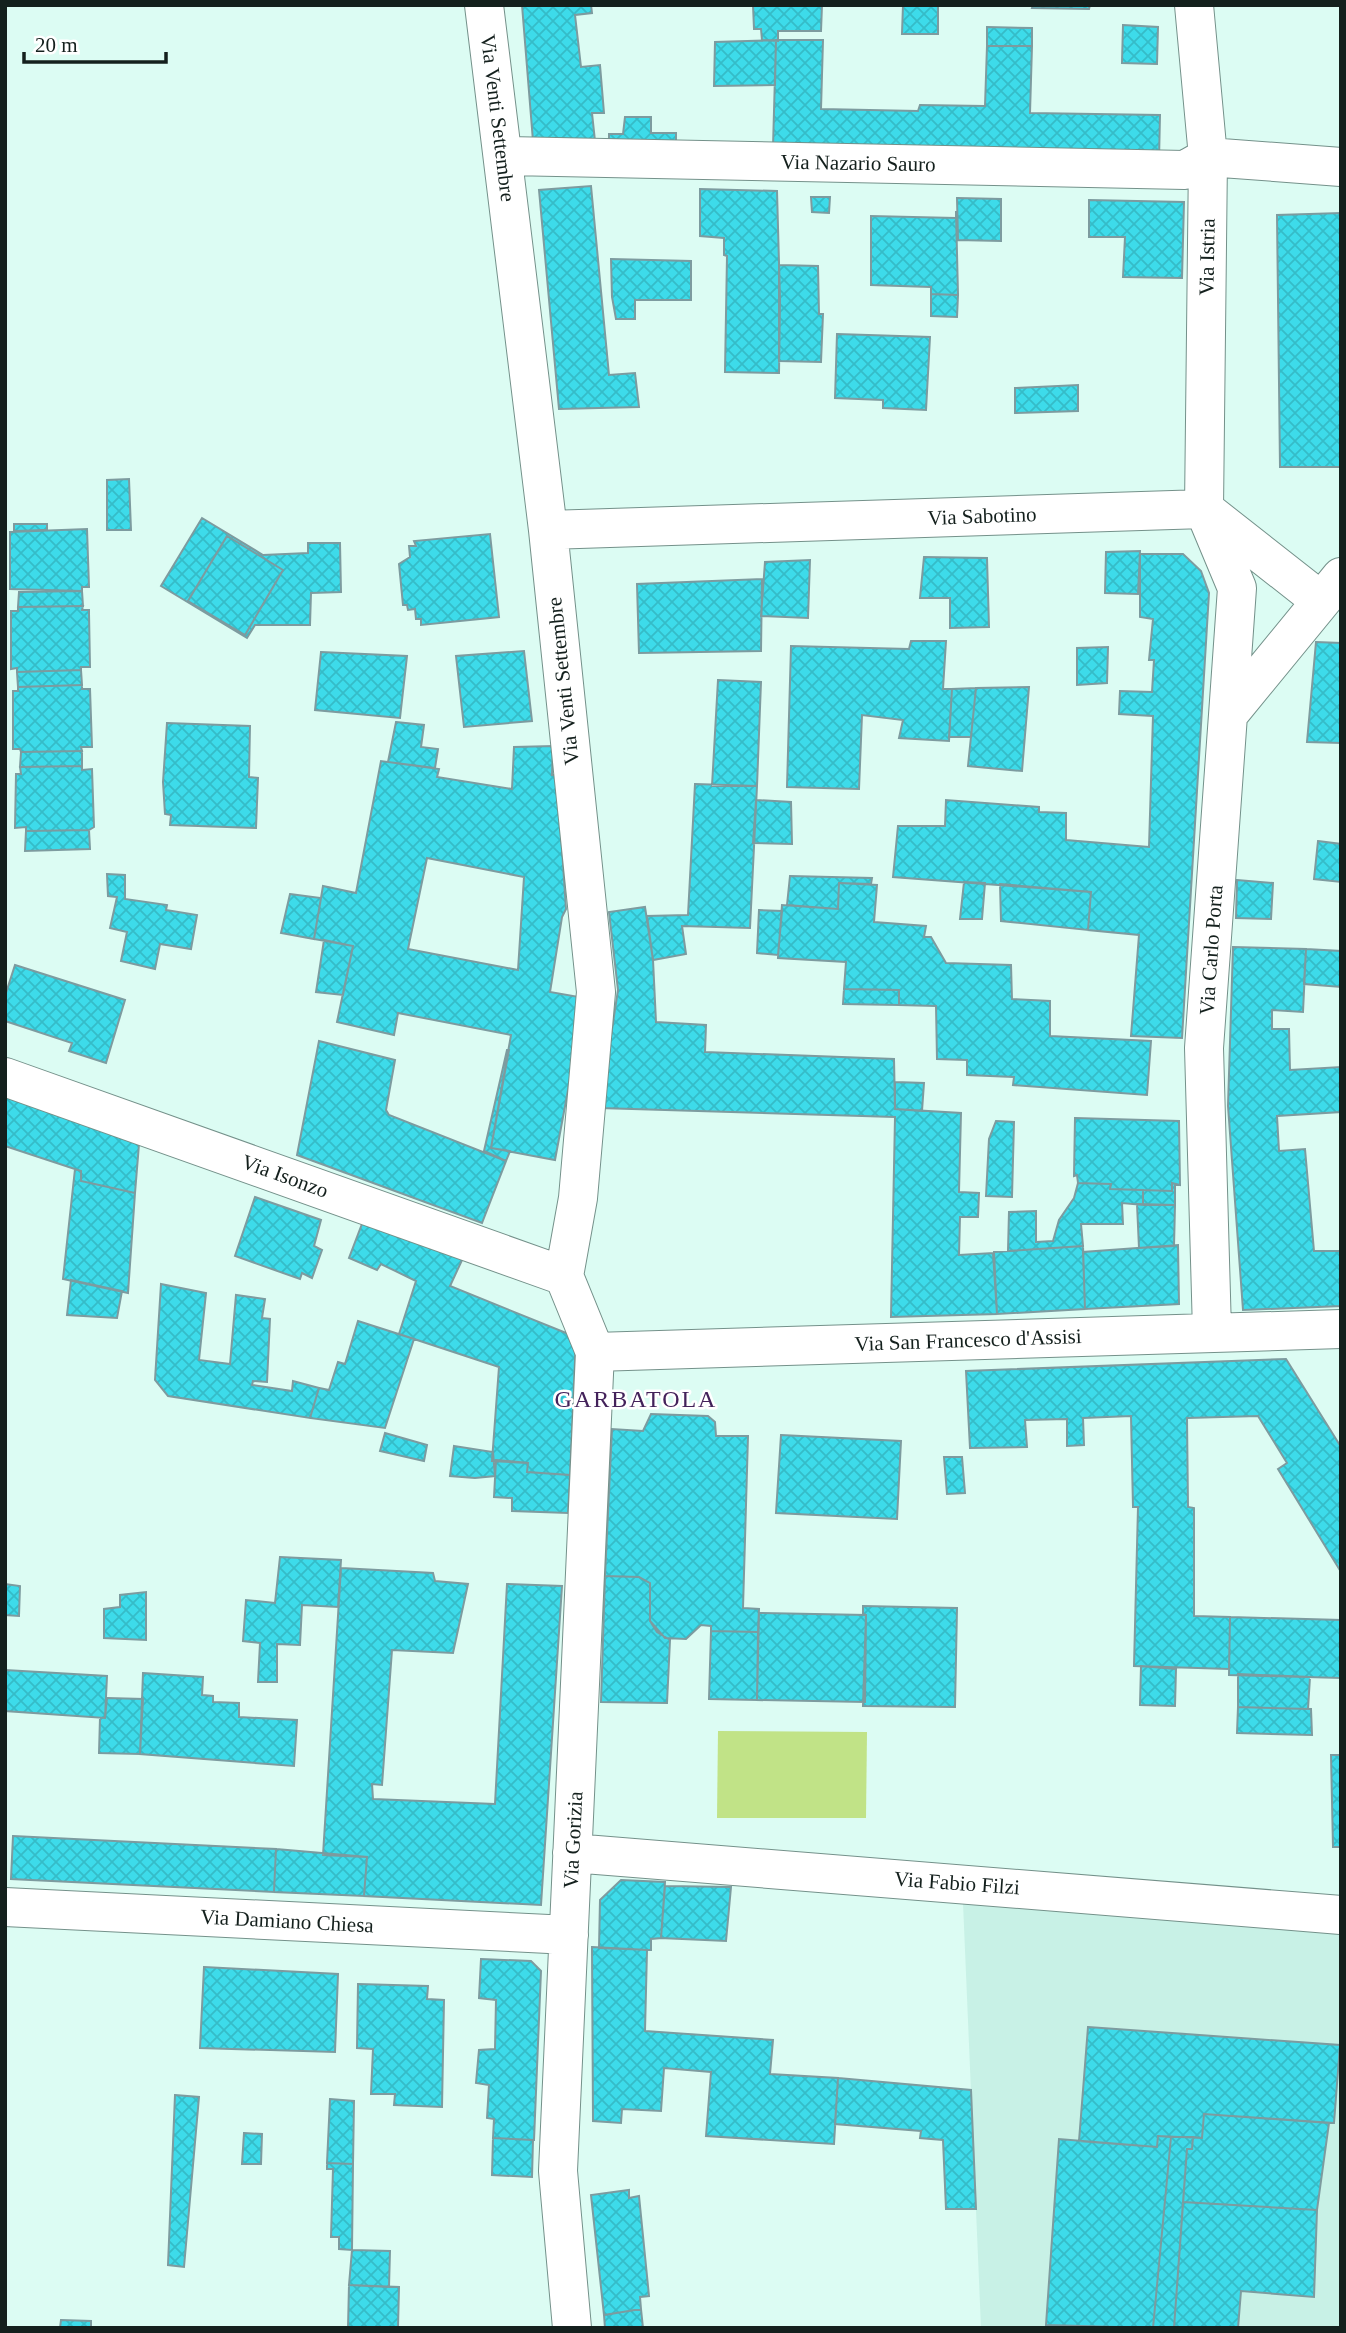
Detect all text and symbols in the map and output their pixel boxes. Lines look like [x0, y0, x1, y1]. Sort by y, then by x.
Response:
scale bar [24, 21, 166, 65]
text: 20 m [35, 33, 78, 57]
street label: Via Venti Settembre [476, 33, 520, 203]
street label: Via Nazario Sauro [780, 150, 936, 176]
street label: Via Istria [1194, 217, 1220, 296]
street label: Via Sabotino [927, 502, 1037, 530]
street label: Via Venti Settembre [542, 596, 584, 766]
street label: Via Carlo Porta [1194, 883, 1228, 1016]
street label: Via Isonzo [238, 1149, 332, 1203]
street label: Via San Francesco d'Assisi [854, 1324, 1082, 1356]
district label: GARBATOLA [555, 1386, 717, 1412]
street label: Via Gorizia [558, 1790, 588, 1889]
street label: Via Fabio Filzi [893, 1867, 1021, 1899]
street label: Via Damiano Chiesa [200, 1904, 375, 1938]

